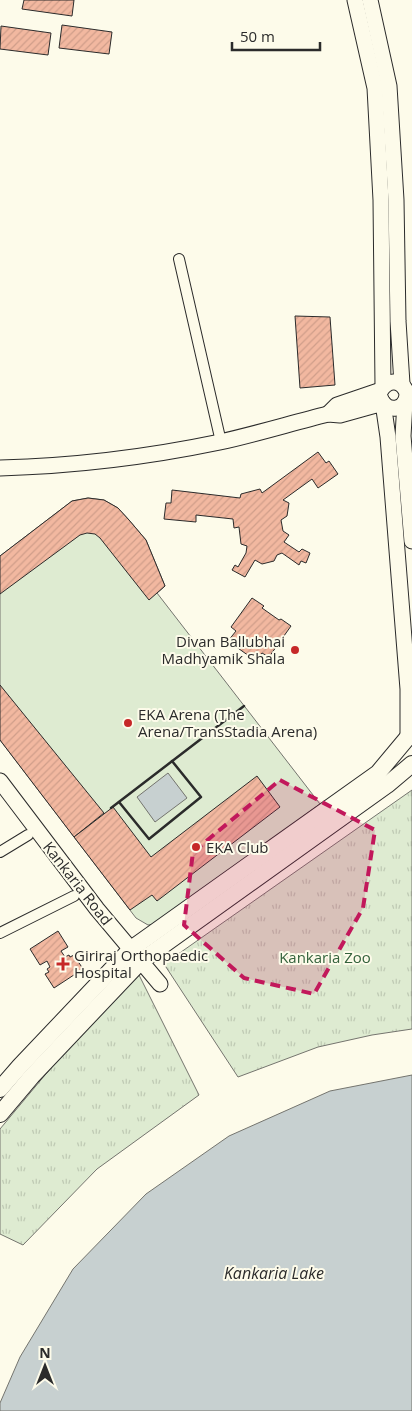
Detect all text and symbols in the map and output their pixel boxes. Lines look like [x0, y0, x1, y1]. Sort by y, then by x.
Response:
scale bar [232, 20, 320, 52]
text: 50 m [240, 26, 275, 46]
place label: Divan Ballubhai Madhyamik Shala [162, 631, 285, 668]
marker: Divan Ballubhai Madhyamik Shala [289, 644, 301, 656]
place label: EKA Arena (The Arena/TransStadia Arena) [138, 704, 317, 741]
marker: EKA Arena (The Arena/TransStadia Arena) [122, 717, 134, 729]
street label: Kankaria Road [39, 837, 117, 929]
place label: EKA Club [206, 837, 269, 857]
marker: EKA Club [190, 841, 202, 853]
place label: Giriraj Orthopaedic Hospital [74, 945, 208, 982]
park label: Kankaria Zoo [279, 947, 371, 967]
marker: Giriraj Orthopaedic Hospital [56, 957, 70, 971]
water label: Kankaria Lake [224, 1262, 324, 1284]
north arrow [20, 1341, 70, 1391]
text: N [39, 1343, 51, 1362]

